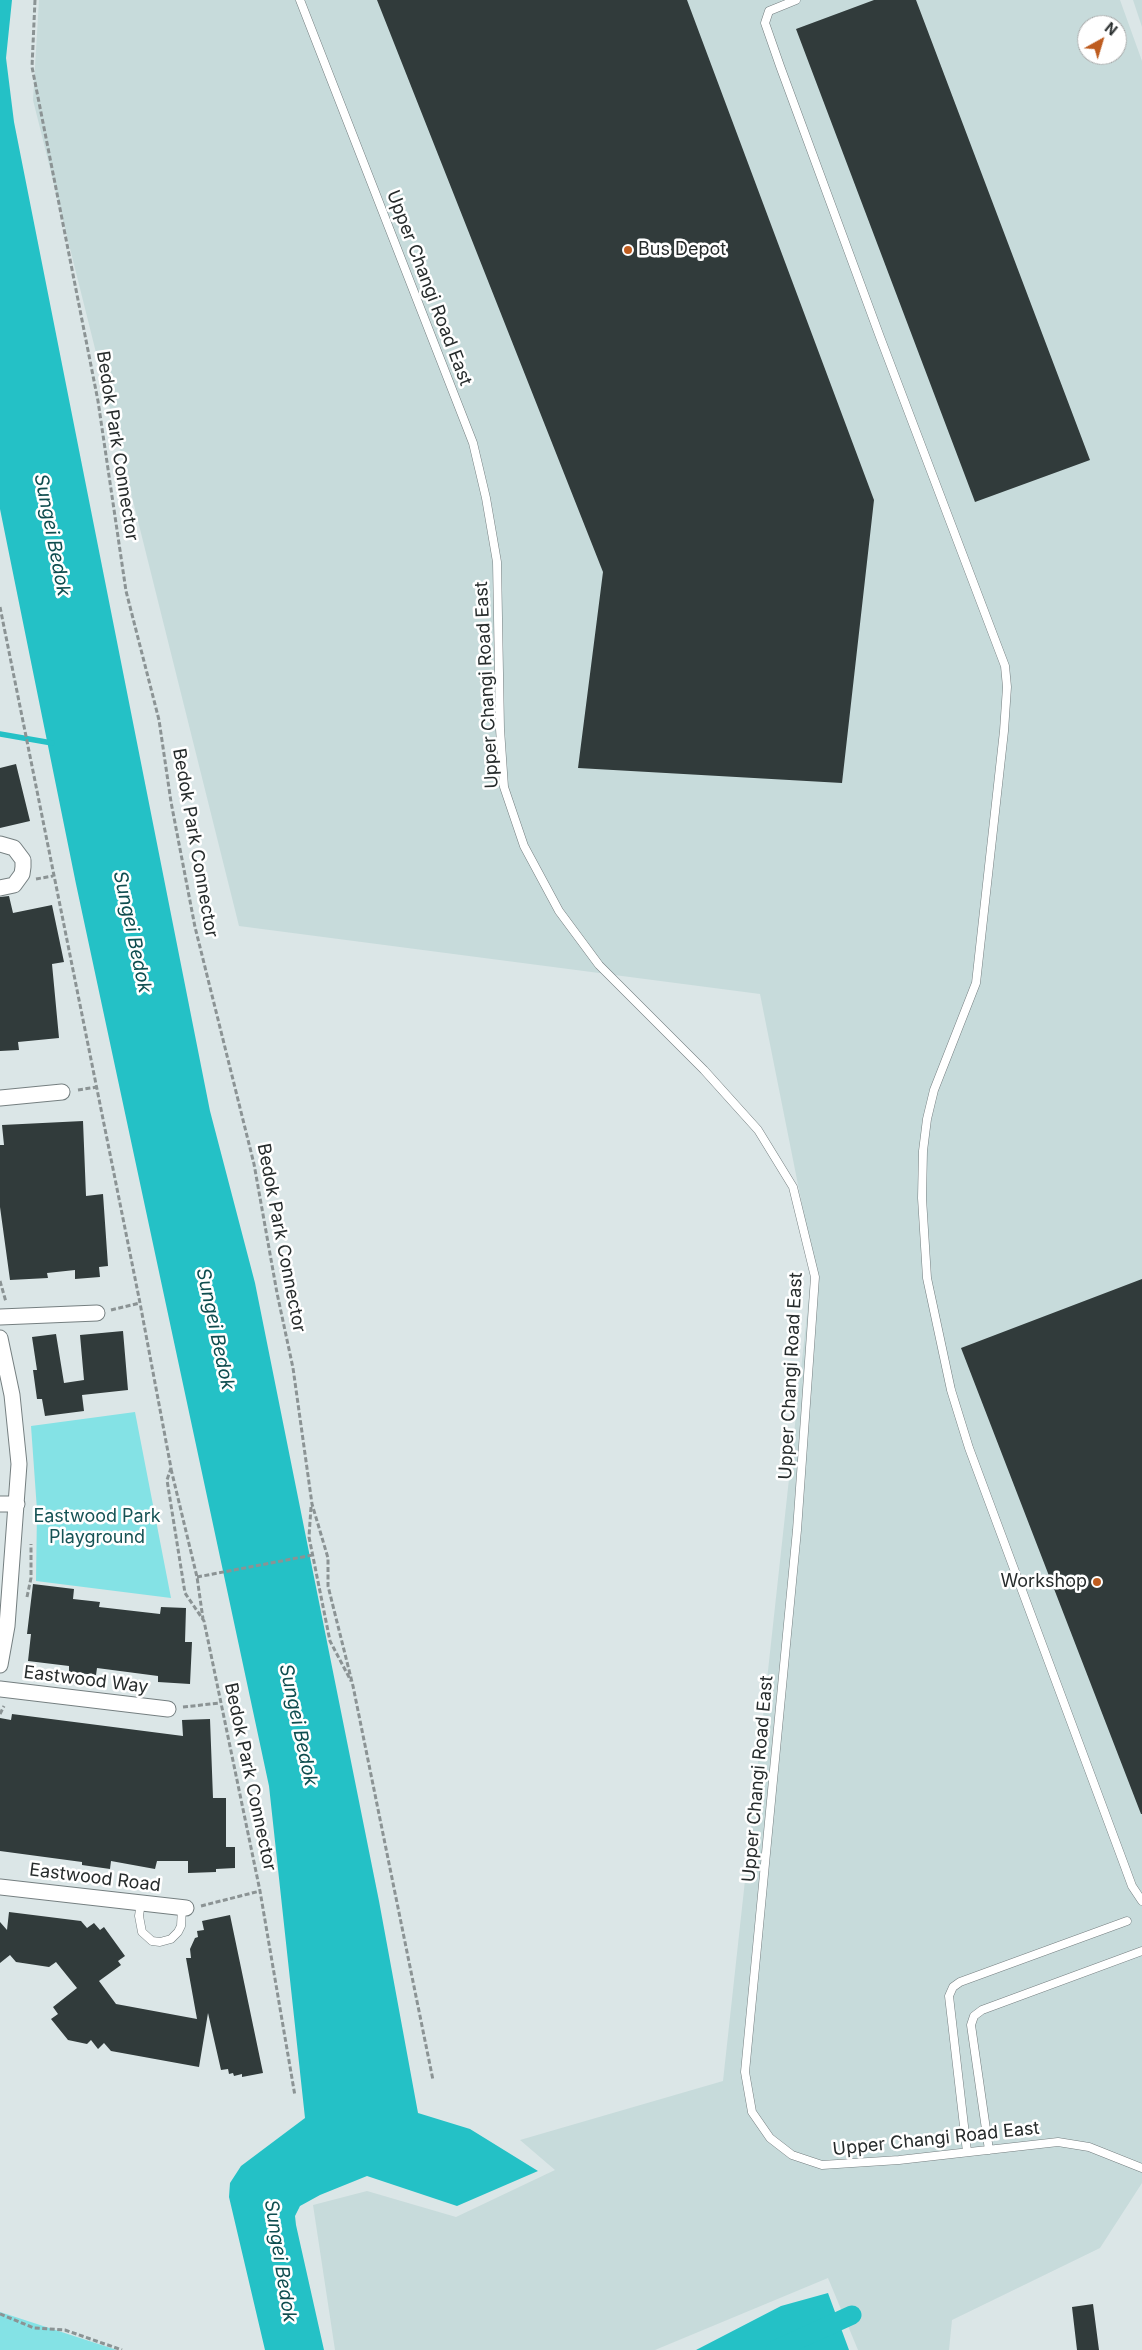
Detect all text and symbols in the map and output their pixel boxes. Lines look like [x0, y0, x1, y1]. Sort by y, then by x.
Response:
north arrow [1077, 15, 1127, 65]
text: N [1102, 19, 1121, 39]
street label: Upper Changi Road East [382, 187, 476, 389]
place label: Bus Depot [638, 239, 726, 261]
marker: Bus Depot [622, 244, 634, 256]
street label: Bedok Park Connector [91, 350, 143, 542]
water label: Sungei Bedok [29, 472, 75, 598]
street label: Upper Changi Road East [471, 581, 503, 789]
street label: Bedok Park Connector [168, 747, 222, 939]
water label: Sungei Bedok [108, 869, 156, 995]
street label: Bedok Park Connector [252, 1142, 310, 1334]
water label: Sungei Bedok [191, 1266, 239, 1392]
street label: Upper Changi Road East [775, 1272, 807, 1480]
park label: Eastwood Park Playground [33, 1506, 161, 1548]
place label: Workshop [1000, 1571, 1087, 1593]
marker: Workshop [1091, 1576, 1103, 1588]
street label: Eastwood Way [22, 1662, 150, 1698]
water label: Sungei Bedok [274, 1662, 322, 1788]
street label: Upper Changi Road East [738, 1675, 778, 1883]
street label: Bedok Park Connector [219, 1681, 281, 1873]
street label: Eastwood Road [28, 1859, 162, 1897]
street label: Upper Changi Road East [832, 2117, 1040, 2161]
water label: Sungei Bedok [259, 2198, 301, 2324]

